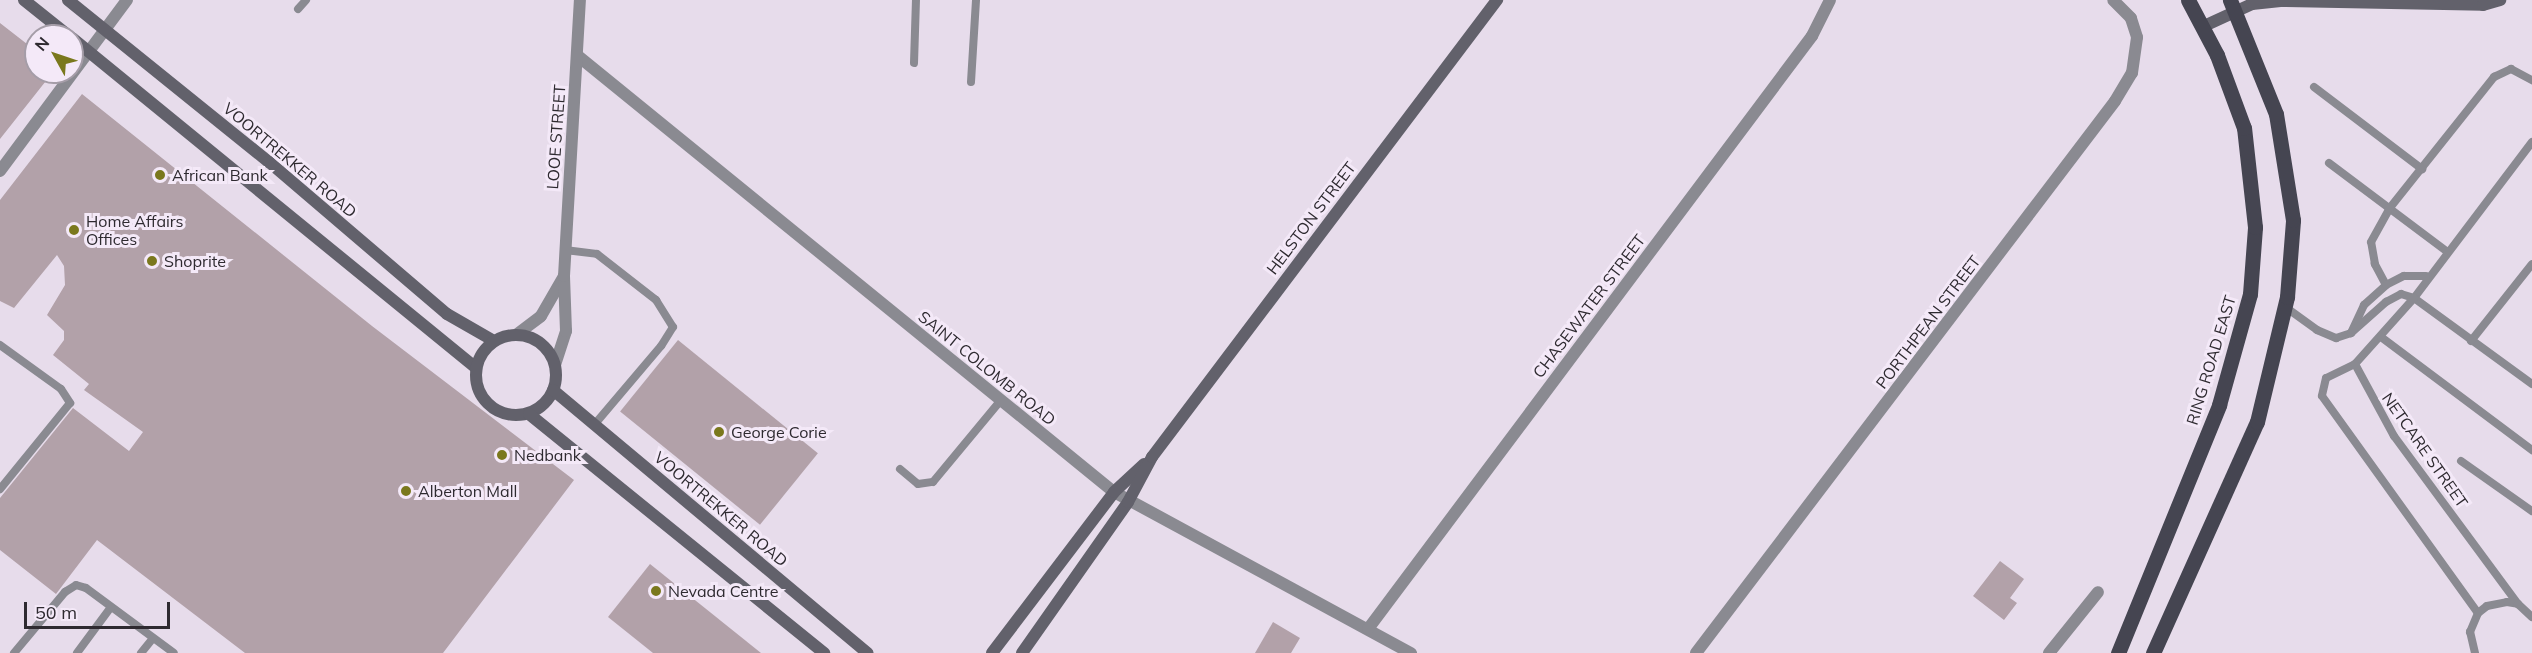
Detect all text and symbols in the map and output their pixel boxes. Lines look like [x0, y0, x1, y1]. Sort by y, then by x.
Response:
north arrow [24, 24, 84, 84]
text: N [30, 33, 53, 55]
street label: LOOE STREET [543, 84, 569, 190]
street label: VOORTREKKER ROAD [219, 99, 361, 221]
street label: HELSTON STREET [1262, 158, 1360, 278]
place label: African Bank [172, 165, 268, 185]
marker: African Bank [153, 168, 167, 182]
place label: Home Affairs Offices [86, 211, 184, 249]
marker: Home Affairs Offices [67, 223, 81, 237]
street label: CHASEWATER STREET [1529, 230, 1649, 382]
place label: Shoprite [164, 251, 226, 271]
street label: PORTHPEAN STREET [1872, 252, 1984, 392]
marker: Shoprite [145, 254, 159, 268]
street label: RING ROAD EAST [2182, 293, 2240, 427]
street label: SAINT COLOMB ROAD [915, 307, 1059, 429]
street label: NETCARE STREET [2378, 389, 2472, 511]
place label: George Corie [731, 422, 827, 442]
marker: George Corie [712, 425, 726, 439]
place label: Nedbank [514, 445, 581, 465]
marker: Nedbank [495, 448, 509, 462]
street label: VOORTREKKER ROAD [650, 448, 792, 570]
place label: Alberton Mall [418, 481, 517, 501]
marker: Alberton Mall [399, 484, 413, 498]
place label: Nevada Centre [668, 581, 778, 601]
marker: Nevada Centre [649, 584, 663, 598]
scale bar [27, 590, 172, 628]
text: 50 m [35, 601, 77, 624]

